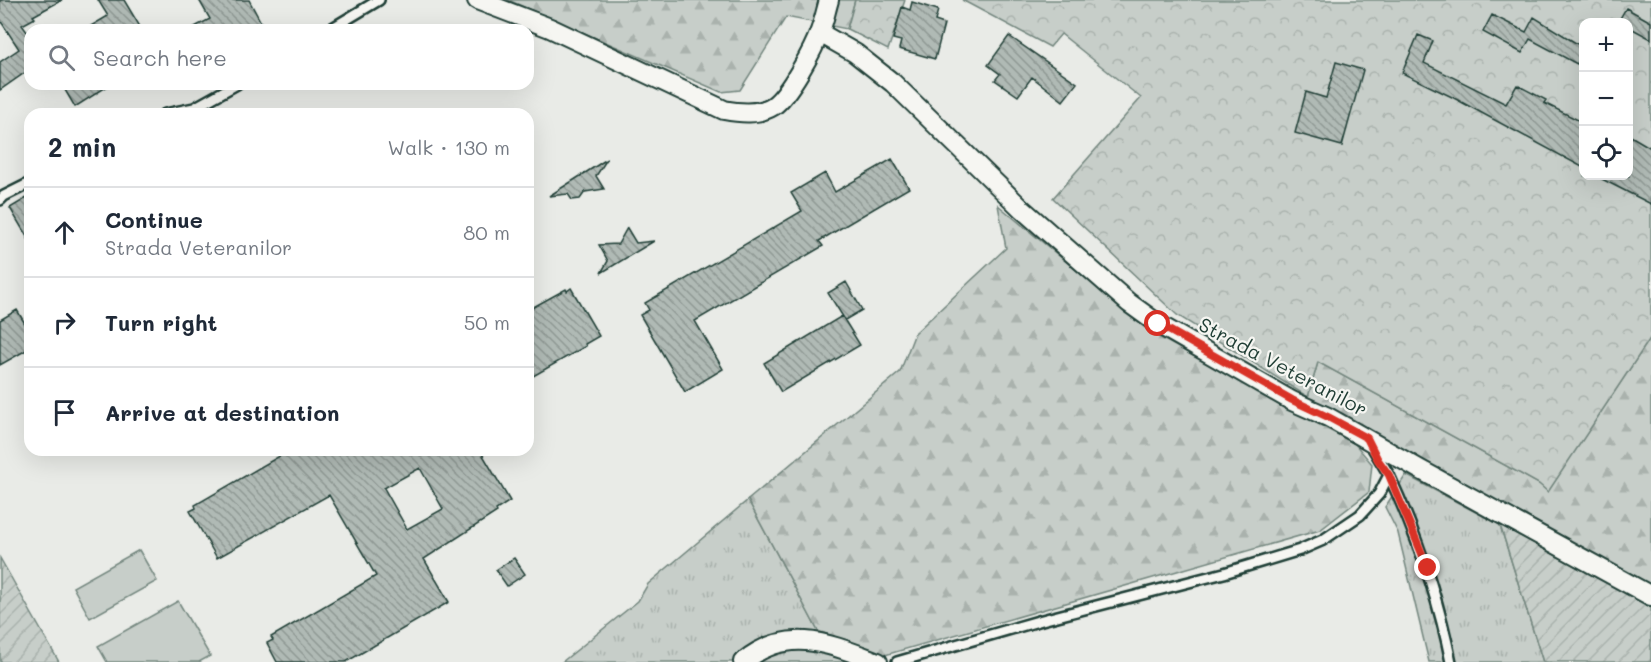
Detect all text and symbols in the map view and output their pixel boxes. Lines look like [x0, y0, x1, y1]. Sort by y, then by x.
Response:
map controls [1579, 18, 1633, 180]
button: + [1579, 18, 1633, 72]
search box [24, 24, 534, 90]
icon: search [45, 41, 78, 74]
text: Search here [93, 43, 227, 72]
button: − [1579, 72, 1633, 126]
button: locate [1579, 126, 1633, 180]
text: 2 min [48, 130, 116, 164]
text: Walk · 130 m [387, 134, 510, 160]
text: Continue [105, 205, 203, 234]
icon: ahead [48, 216, 81, 249]
text: 80 m [463, 219, 510, 245]
text: Strada Veteranilor [105, 234, 292, 260]
icon: right [48, 306, 81, 339]
text: Turn right [105, 308, 217, 337]
text: 50 m [464, 309, 510, 335]
route start [1144, 310, 1170, 336]
street label: Strada Veteranilor [1195, 311, 1372, 422]
icon: arrive [48, 396, 81, 429]
text: Arrive at destination [105, 398, 340, 427]
route end [1414, 554, 1440, 580]

